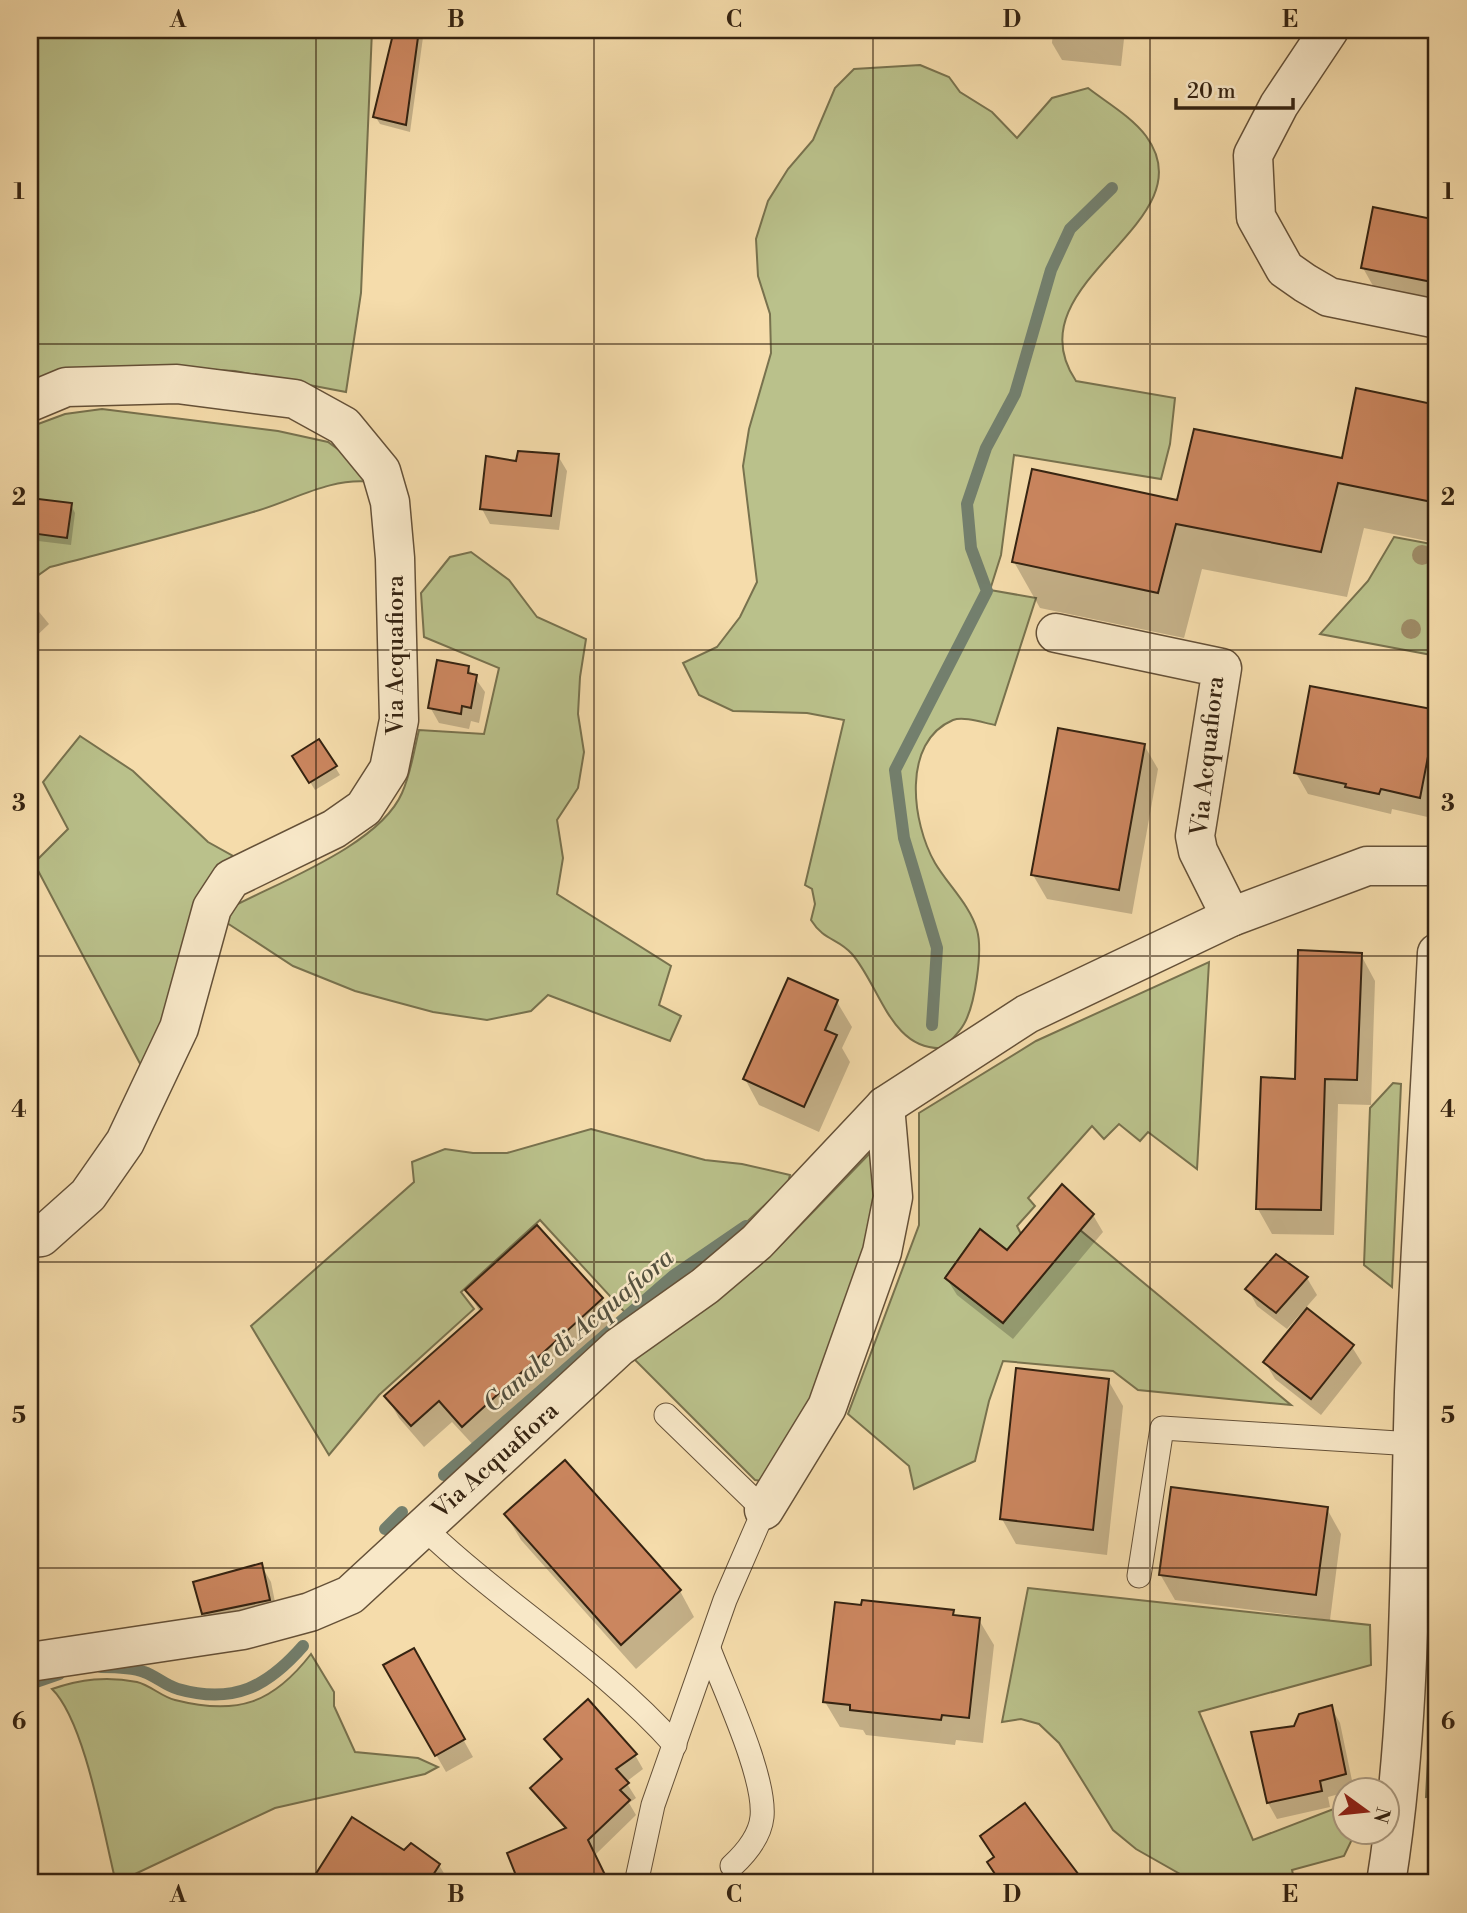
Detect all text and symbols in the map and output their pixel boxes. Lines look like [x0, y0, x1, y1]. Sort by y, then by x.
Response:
text: A [169, 6, 187, 34]
text: B [447, 6, 465, 34]
text: C [726, 6, 742, 34]
text: D [1003, 6, 1021, 34]
text: E [1282, 6, 1298, 34]
scale bar [1176, 66, 1294, 110]
text: 20 m [1187, 79, 1236, 105]
text: 1 [13, 178, 25, 206]
text: 1 [1442, 178, 1454, 206]
text: 2 [12, 484, 26, 512]
text: 2 [1441, 484, 1455, 512]
street label: Via Acquafiora [381, 574, 411, 736]
street label: Via Acquafiora [1185, 674, 1231, 838]
text: 3 [12, 790, 26, 818]
text: 3 [1441, 790, 1455, 818]
text: 4 [11, 1096, 27, 1124]
text: 4 [1440, 1096, 1456, 1124]
water label: Canale di Acquafiora [477, 1241, 681, 1420]
street label: Via Acquafiora [425, 1395, 566, 1526]
text: 5 [12, 1402, 26, 1430]
text: 5 [1441, 1402, 1455, 1430]
text: 6 [12, 1708, 26, 1736]
text: 6 [1441, 1708, 1455, 1736]
north arrow [1330, 1776, 1400, 1846]
text: N [1368, 1805, 1395, 1826]
text: A [169, 1881, 187, 1909]
text: B [447, 1881, 465, 1909]
text: C [726, 1881, 742, 1909]
text: D [1003, 1881, 1021, 1909]
text: E [1282, 1881, 1298, 1909]

